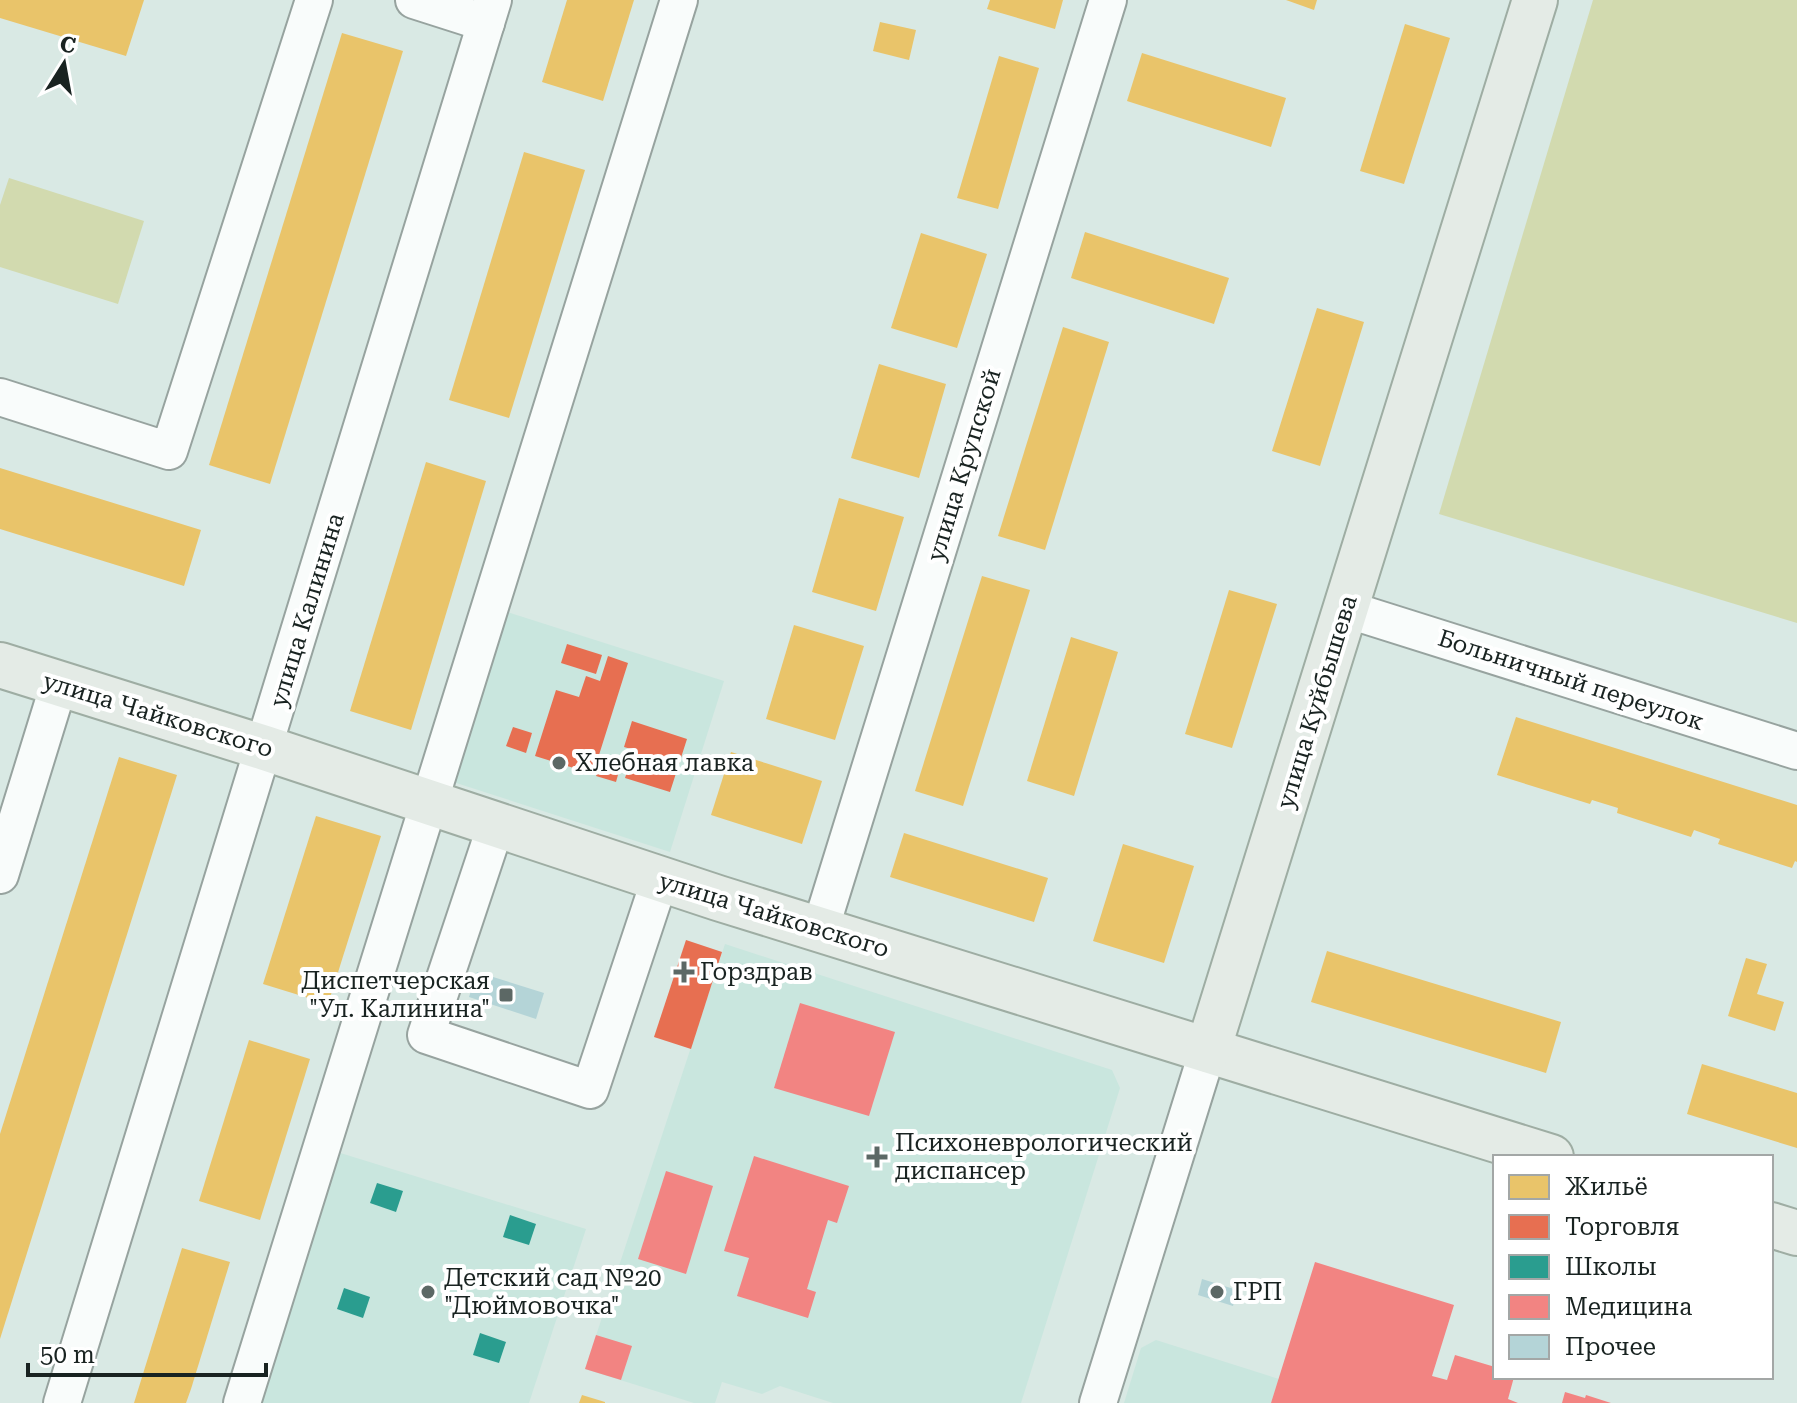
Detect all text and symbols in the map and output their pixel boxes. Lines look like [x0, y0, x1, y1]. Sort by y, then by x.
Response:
north arrow [24, 24, 104, 104]
text: С [58, 31, 78, 59]
street label: улица Крупской [921, 365, 1007, 565]
street label: улица Калинина [264, 510, 350, 710]
street label: улица Куйбышева [1271, 592, 1363, 812]
street label: Больничный переулок [1435, 624, 1707, 736]
street label: улица Чайковского [40, 667, 276, 763]
place label: Хлебная лавка [575, 749, 754, 777]
marker: Хлебная лавка [550, 754, 568, 772]
street label: улица Чайковского [656, 867, 892, 963]
place label: Горздрав [700, 958, 813, 986]
marker: Горздрав [675, 963, 693, 981]
place label: Диспетчерская "Ул. Калинина" [301, 967, 490, 1023]
marker: Диспетчерская "Ул. Калинина" [497, 986, 515, 1004]
place label: Психоневрологический диспансер [895, 1129, 1193, 1185]
marker: Психоневрологический диспансер [866, 1146, 888, 1168]
legend [1493, 1155, 1773, 1379]
text: Жильё [1565, 1173, 1648, 1201]
text: Торговля [1565, 1213, 1679, 1241]
text: Школы [1565, 1253, 1657, 1281]
place label: Детский сад №20 "Дюймовочка" [444, 1264, 661, 1320]
place label: ГРП [1233, 1278, 1282, 1306]
marker: Детский сад №20 "Дюймовочка" [419, 1283, 437, 1301]
marker: ГРП [1208, 1283, 1226, 1301]
text: Медицина [1565, 1293, 1692, 1321]
scale bar [28, 1327, 266, 1377]
text: Прочее [1565, 1333, 1656, 1361]
text: 50 m [40, 1341, 95, 1369]

